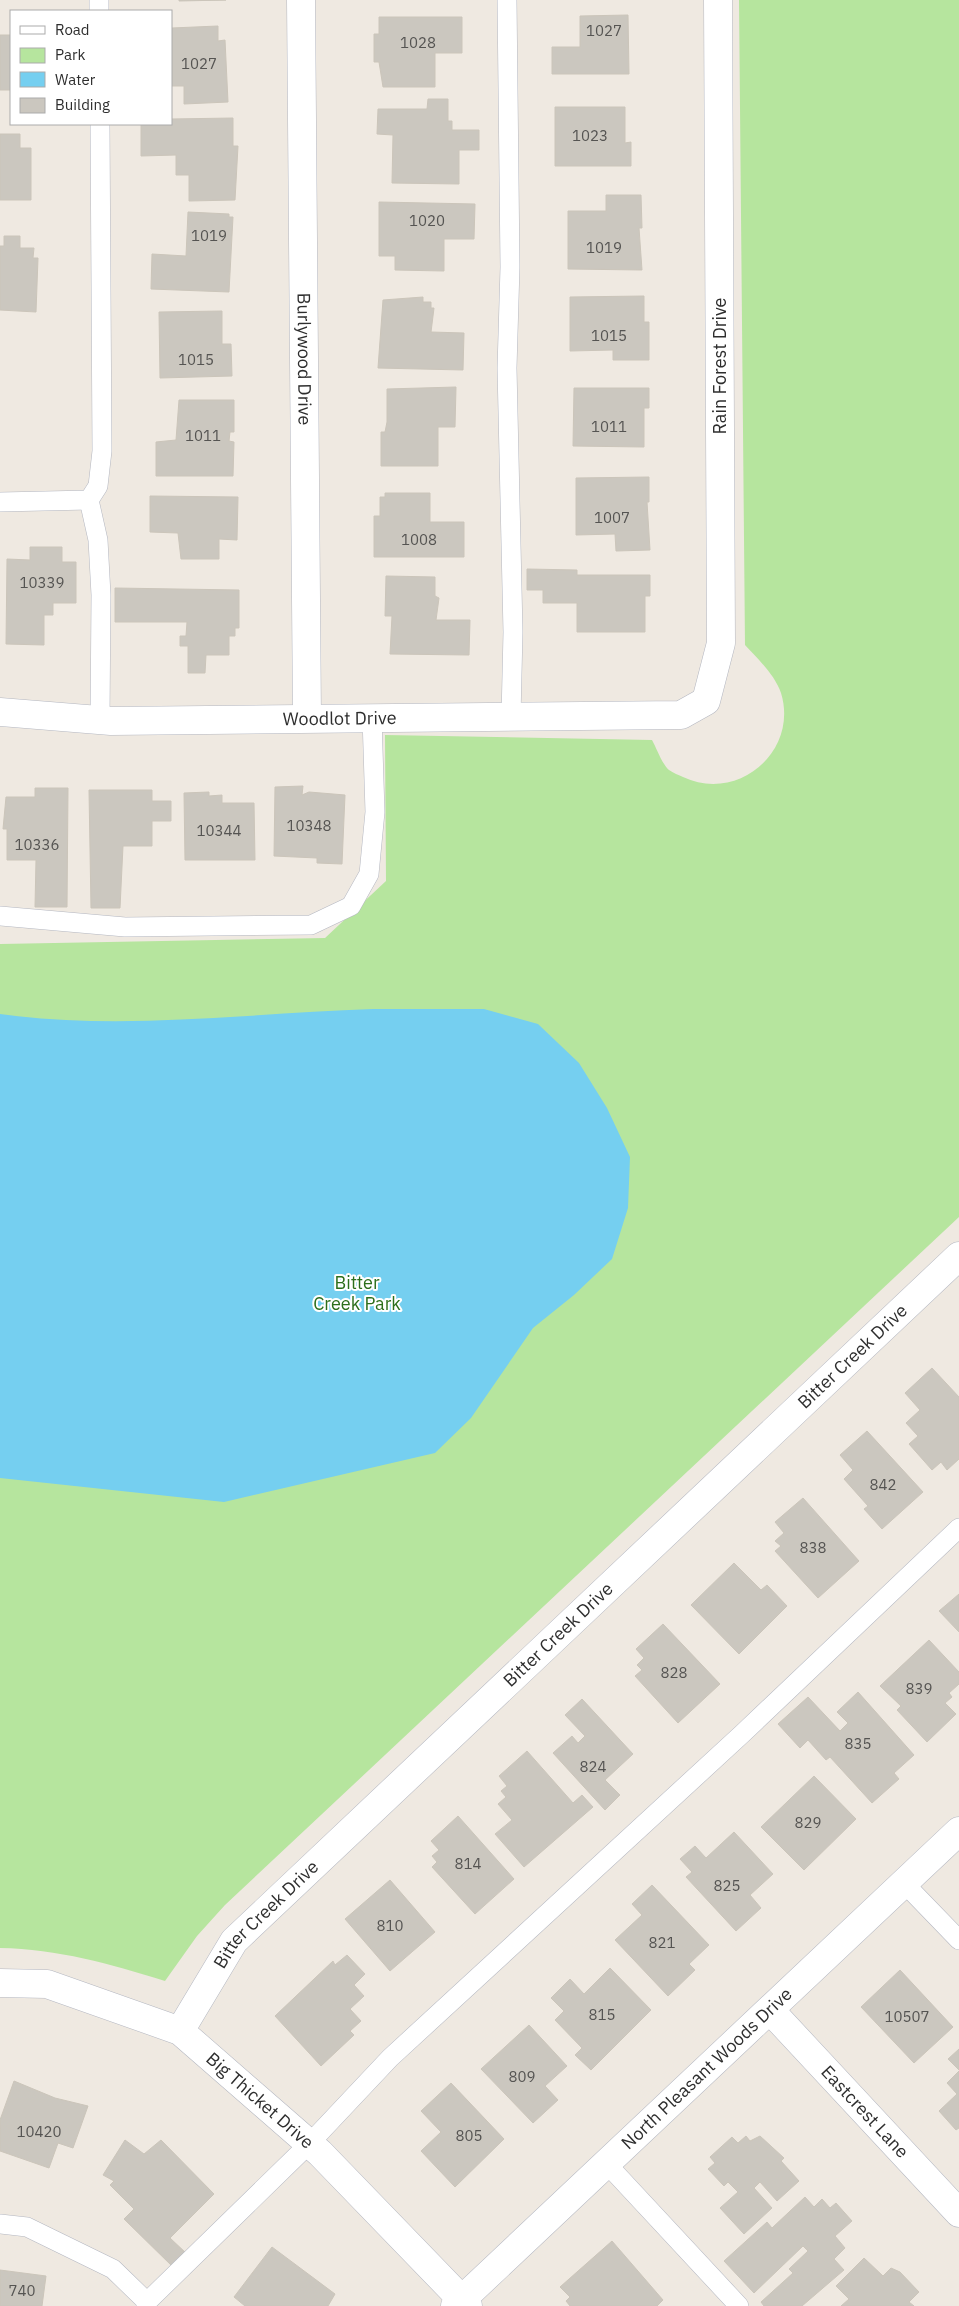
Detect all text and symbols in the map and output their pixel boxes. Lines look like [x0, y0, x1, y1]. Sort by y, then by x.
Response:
legend [10, 10, 172, 125]
text: Road [55, 20, 90, 39]
house number: 1027 [586, 21, 622, 40]
house number: 1028 [400, 33, 436, 52]
text: Park [55, 45, 85, 64]
house number: 1027 [181, 54, 217, 73]
text: Water [55, 70, 96, 89]
text: Building [55, 95, 110, 114]
house number: 1023 [572, 126, 608, 145]
house number: 1020 [409, 211, 445, 230]
house number: 1019 [191, 226, 227, 245]
house number: 1019 [586, 238, 622, 257]
street label: Burlywood Drive [292, 293, 317, 426]
street label: Rain Forest Drive [708, 297, 731, 435]
house number: 1015 [591, 326, 627, 345]
house number: 1015 [178, 350, 214, 369]
house number: 1011 [591, 417, 627, 436]
house number: 1011 [185, 426, 221, 445]
house number: 1007 [594, 508, 630, 527]
house number: 1008 [401, 530, 437, 549]
house number: 10339 [19, 573, 65, 592]
street label: Woodlot Drive [283, 706, 397, 730]
house number: 10348 [286, 816, 332, 835]
house number: 10344 [196, 821, 242, 840]
house number: 10336 [14, 835, 60, 854]
park label: Bitter Creek Park [313, 1271, 401, 1315]
street label: Bitter Creek Drive [793, 1299, 912, 1413]
house number: 842 [869, 1475, 897, 1494]
house number: 838 [799, 1538, 827, 1557]
street label: Bitter Creek Drive [498, 1577, 618, 1692]
house number: 828 [660, 1663, 688, 1682]
house number: 839 [905, 1679, 933, 1698]
house number: 835 [844, 1734, 872, 1753]
house number: 824 [579, 1757, 607, 1776]
house number: 829 [794, 1813, 822, 1832]
house number: 814 [454, 1854, 482, 1873]
street label: Bitter Creek Drive [208, 1855, 323, 1973]
house number: 825 [713, 1876, 741, 1895]
house number: 810 [376, 1916, 404, 1935]
house number: 821 [648, 1933, 676, 1952]
street label: North Pleasant Woods Drive [616, 1982, 797, 2154]
house number: 815 [588, 2005, 616, 2024]
house number: 10507 [884, 2007, 930, 2026]
street label: Big Thicket Drive [202, 2047, 319, 2153]
street label: Eastcrest Lane [816, 2060, 914, 2163]
house number: 809 [508, 2067, 536, 2086]
house number: 10420 [16, 2122, 62, 2141]
house number: 805 [455, 2126, 483, 2145]
house number: 740 [8, 2281, 36, 2300]

